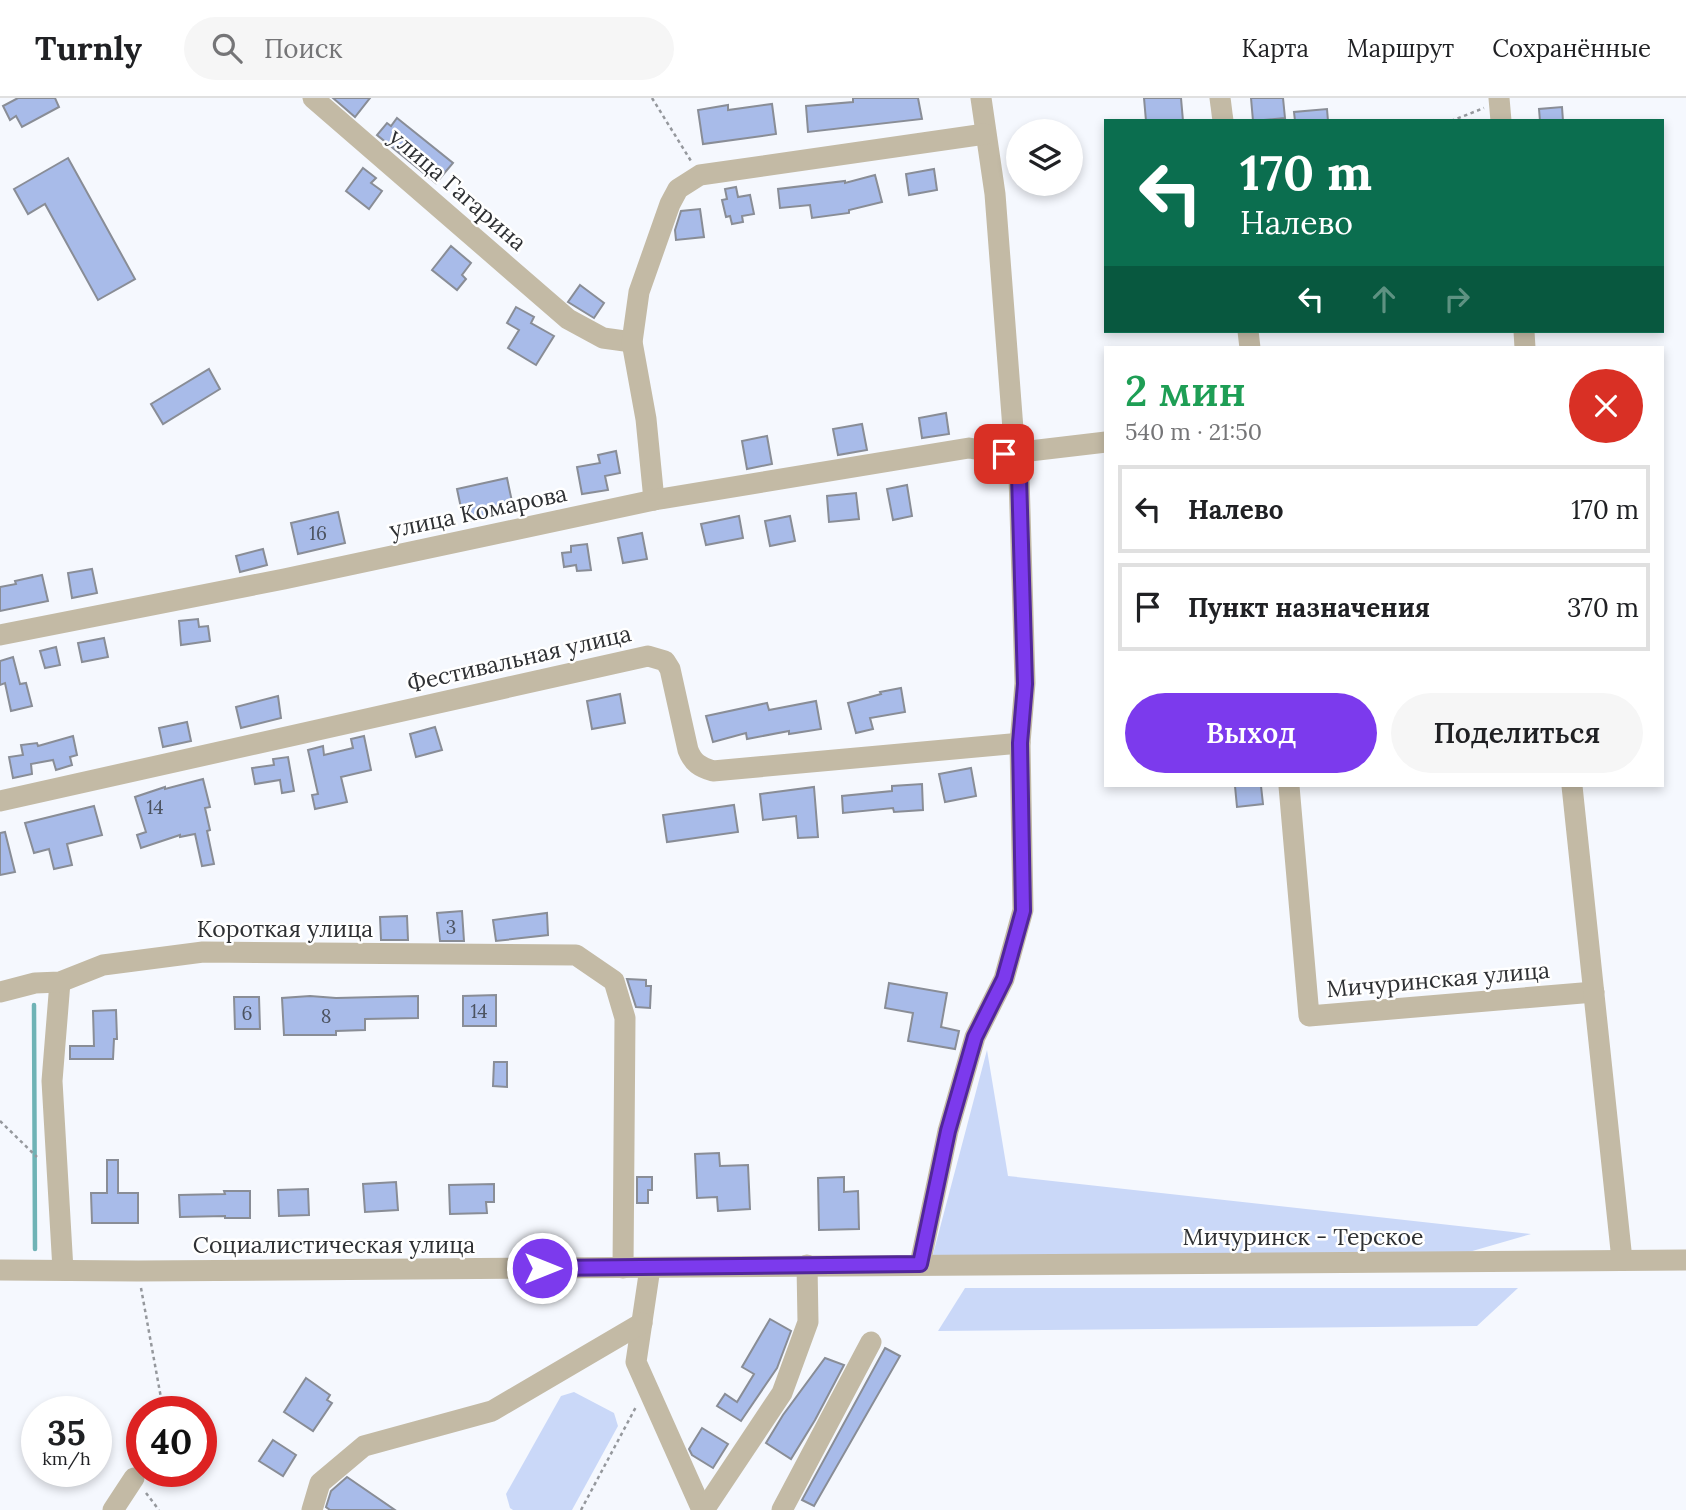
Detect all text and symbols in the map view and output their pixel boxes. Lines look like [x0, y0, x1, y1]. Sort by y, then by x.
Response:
search box [184, 17, 674, 80]
text: Turnly [35, 27, 142, 69]
icon: search [208, 29, 246, 67]
text: Поиск [264, 32, 342, 65]
text: Карта [1241, 33, 1309, 64]
text: Маршрут [1347, 33, 1454, 64]
text: Сохранённые [1492, 33, 1651, 64]
map controls [1006, 119, 1083, 196]
button: layers [1006, 119, 1083, 196]
street label: улица Гагарина [383, 121, 533, 257]
text: 170 m [1240, 141, 1372, 203]
icon: left [1125, 147, 1216, 238]
text: Налево [1240, 202, 1353, 243]
icon: left [1292, 280, 1330, 318]
icon: ahead [1365, 280, 1403, 318]
icon: right [1438, 280, 1476, 318]
text: 2 мин [1125, 364, 1246, 418]
button: close [1569, 369, 1643, 443]
text: 540 m · 21:50 [1125, 417, 1262, 446]
pin [974, 424, 1034, 484]
icon: arrive [985, 435, 1023, 473]
street label: улица Комарова [387, 478, 570, 544]
icon: left [1129, 490, 1167, 528]
text: Налево [1188, 493, 1284, 526]
text: 170 m [1571, 493, 1639, 526]
house number: 16 [309, 521, 327, 545]
icon: arrive [1129, 588, 1167, 626]
text: Пункт назначения [1188, 591, 1430, 624]
text: 370 m [1567, 591, 1639, 624]
street label: Фестивальная улица [404, 618, 634, 698]
button: Выход [1125, 693, 1377, 773]
button: Поделиться [1391, 693, 1643, 773]
house number: 14 [146, 795, 164, 819]
street label: Короткая улица [197, 914, 373, 943]
house number: 3 [446, 915, 456, 939]
street label: Мичуринская улица [1325, 955, 1551, 1003]
house number: 14 [470, 999, 488, 1023]
house number: 6 [242, 1001, 253, 1025]
house number: 8 [321, 1004, 331, 1028]
street label: Мичуринск - Терское [1183, 1222, 1423, 1251]
street label: Социалистическая улица [193, 1230, 475, 1259]
position arrow [505, 1231, 579, 1305]
speed limit sign: 40 [126, 1396, 217, 1487]
text: 35 [47, 1410, 86, 1455]
text: km/h [42, 1447, 91, 1470]

